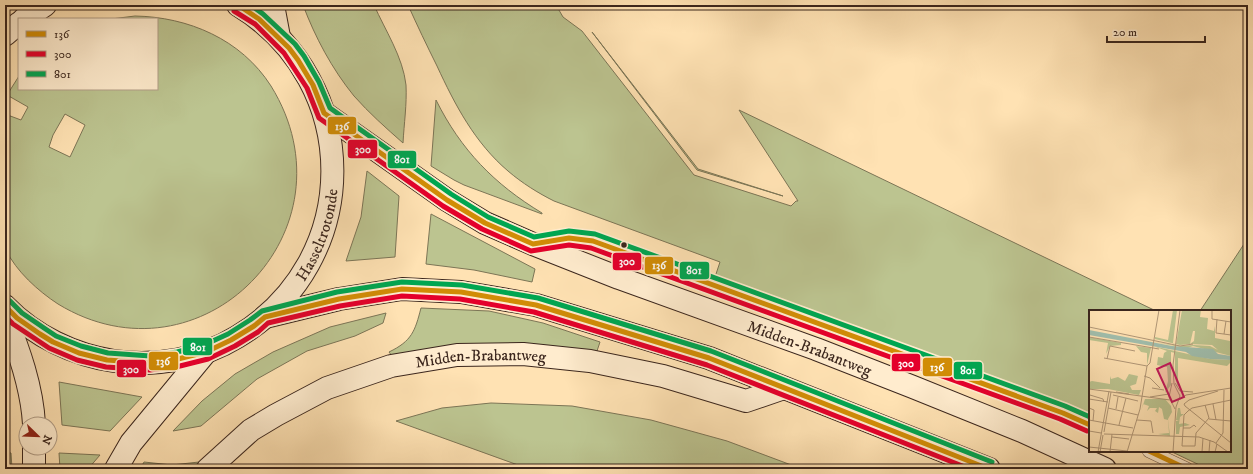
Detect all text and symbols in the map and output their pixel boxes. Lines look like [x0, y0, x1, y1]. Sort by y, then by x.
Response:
legend [18, 18, 158, 90]
scale bar [1107, 18, 1205, 44]
text: 20 m [1113, 25, 1137, 40]
text: 136 [54, 27, 70, 42]
text: 300 [54, 47, 71, 62]
text: 801 [54, 67, 71, 82]
line badge: 136 [327, 116, 357, 135]
text: 136 [335, 120, 350, 134]
line badge: 300 [347, 139, 378, 159]
text: 300 [355, 143, 371, 157]
line badge: 801 [387, 150, 417, 169]
text: 801 [394, 153, 410, 167]
street label: Hasseltrotonde [292, 187, 343, 285]
unlabelled marker [619, 240, 629, 250]
line badge: 300 [612, 252, 642, 271]
text: 300 [619, 255, 635, 269]
line badge: 136 [644, 256, 674, 275]
text: 136 [652, 259, 667, 273]
line badge: 801 [679, 261, 710, 280]
text: 801 [686, 264, 702, 278]
inset map [1089, 310, 1231, 452]
street label: Midden-Brabantweg [745, 316, 875, 381]
line badge: 801 [182, 337, 213, 356]
text: 801 [190, 341, 206, 355]
street label: Midden-Brabantweg [414, 345, 547, 373]
line badge: 136 [148, 351, 179, 371]
line badge: 300 [891, 353, 921, 372]
text: 136 [156, 355, 171, 369]
text: 300 [898, 357, 914, 371]
line badge: 136 [922, 357, 953, 377]
line badge: 300 [116, 359, 147, 378]
text: 136 [930, 361, 945, 375]
line badge: 801 [953, 361, 983, 380]
text: 300 [123, 363, 139, 377]
text: 801 [960, 364, 976, 378]
north arrow [18, 416, 58, 456]
text: N [38, 433, 54, 446]

